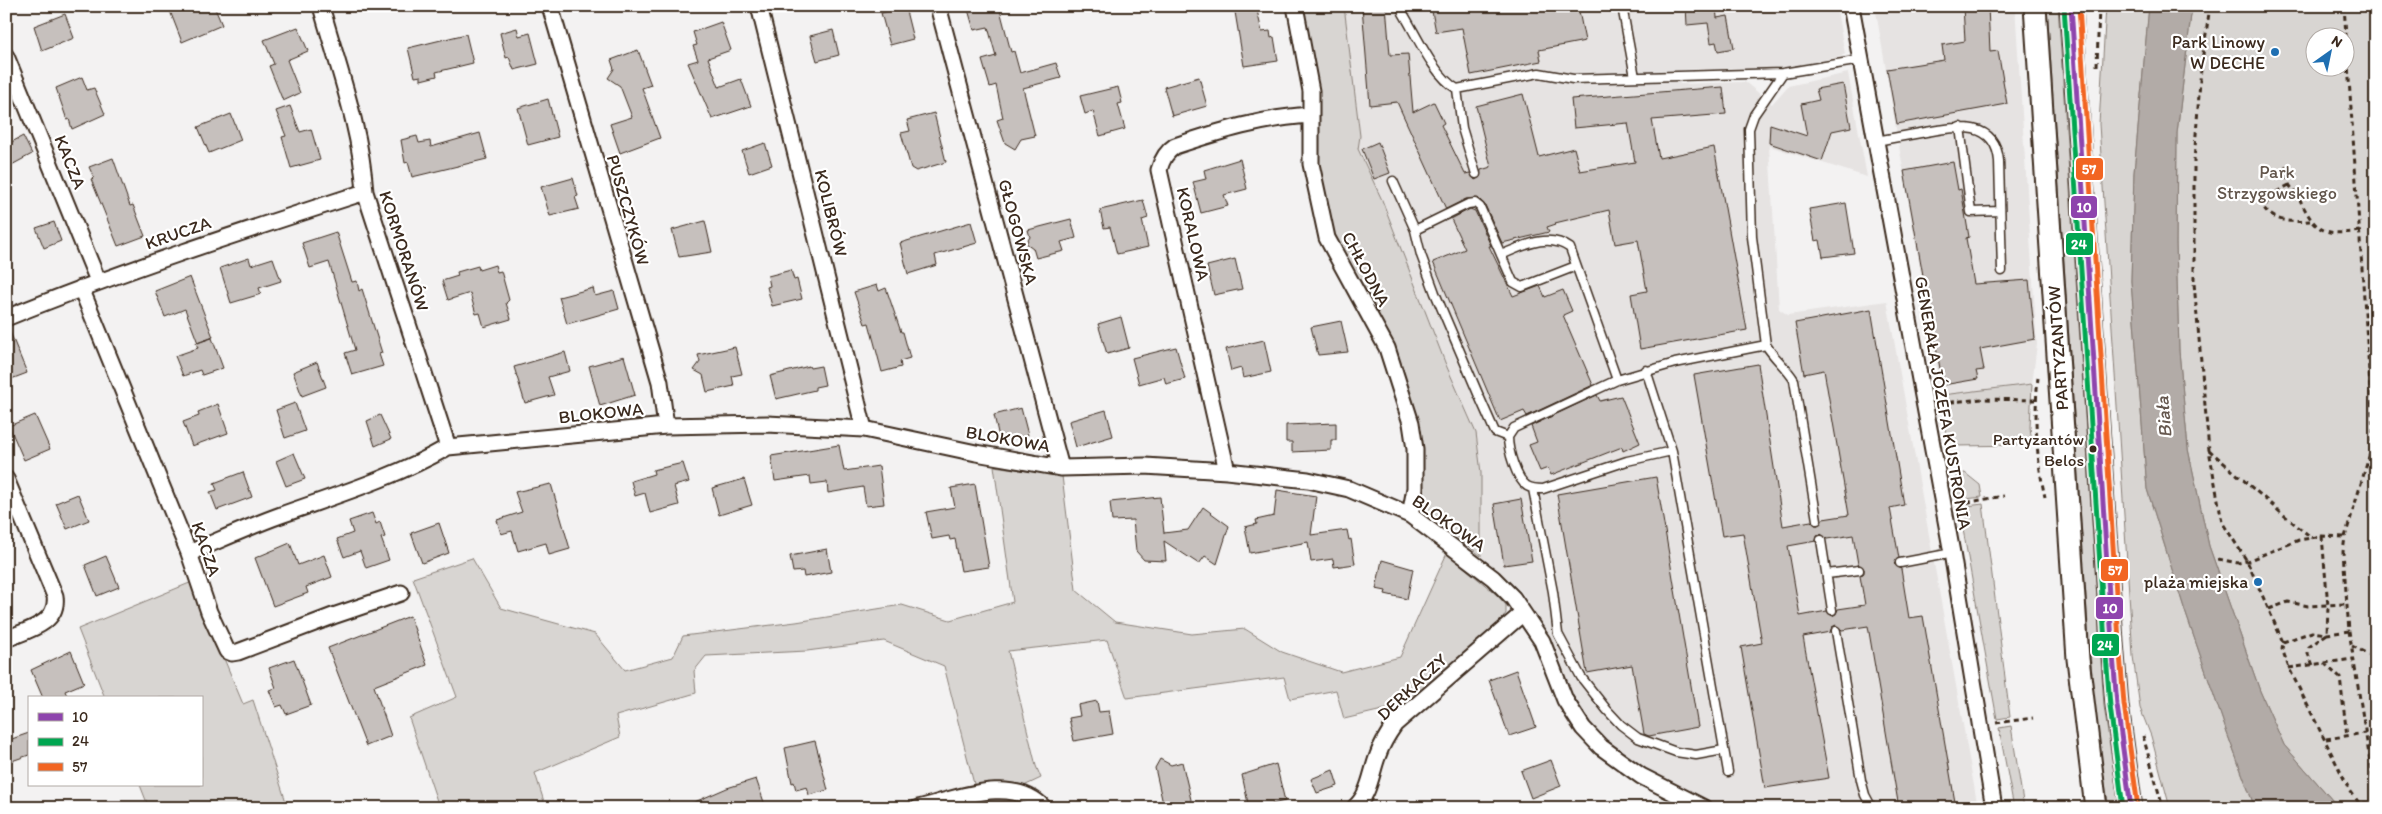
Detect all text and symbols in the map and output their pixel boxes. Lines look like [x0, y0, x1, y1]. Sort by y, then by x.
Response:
north arrow [2304, 28, 2354, 78]
place label: Park Linowy W DECHE [2172, 31, 2266, 74]
text: N [2328, 32, 2345, 51]
marker: Park Linowy W DECHE [2269, 46, 2281, 58]
street label: KACZA [49, 132, 91, 193]
street label: PUSZCZYKÓW [602, 152, 654, 268]
line badge: 57 [2075, 157, 2104, 181]
text: 57 [2082, 161, 2096, 178]
park label: Park Strzygowskiego [2217, 161, 2337, 204]
street label: KOLIBRÓW [810, 167, 852, 259]
street label: GŁOGOWSKA [993, 177, 1043, 288]
street label: KORALOWA [1172, 185, 1215, 284]
street label: KORMORANÓW [374, 188, 434, 314]
line badge: 10 [2070, 195, 2098, 219]
text: 10 [2076, 199, 2092, 216]
street label: KRUCZA [142, 211, 214, 254]
street label: CHŁODNA [1337, 228, 1395, 311]
line badge: 24 [2065, 232, 2094, 256]
text: 24 [2071, 236, 2087, 253]
street label: GENERAŁA JÓZEFA KUSTRONIA [1910, 275, 1976, 532]
street label: PARTYZANTÓW [2043, 285, 2073, 411]
water label: Biała [2150, 395, 2177, 439]
street label: BLOKOWA [557, 398, 645, 428]
street label: BLOKOWA [964, 421, 1052, 457]
place label: Partyzantów Belos [1993, 429, 2084, 470]
marker: Partyzantów Belos [2088, 444, 2098, 454]
street label: BLOKOWA [1408, 490, 1491, 557]
street label: KACZA [186, 519, 226, 580]
line badge: 57 [2100, 558, 2129, 582]
text: 57 [2108, 562, 2122, 579]
place label: plaża miejska [2144, 571, 2248, 593]
marker: plaża miejska [2252, 576, 2264, 588]
line badge: 10 [2095, 596, 2124, 620]
text: 10 [2102, 600, 2118, 617]
line badge: 24 [2091, 633, 2120, 657]
text: 24 [2097, 637, 2113, 654]
street label: DERKACZY [1372, 648, 1452, 725]
legend [28, 696, 202, 786]
text: 10 [72, 708, 88, 726]
text: 24 [72, 732, 89, 750]
text: 57 [72, 758, 88, 776]

